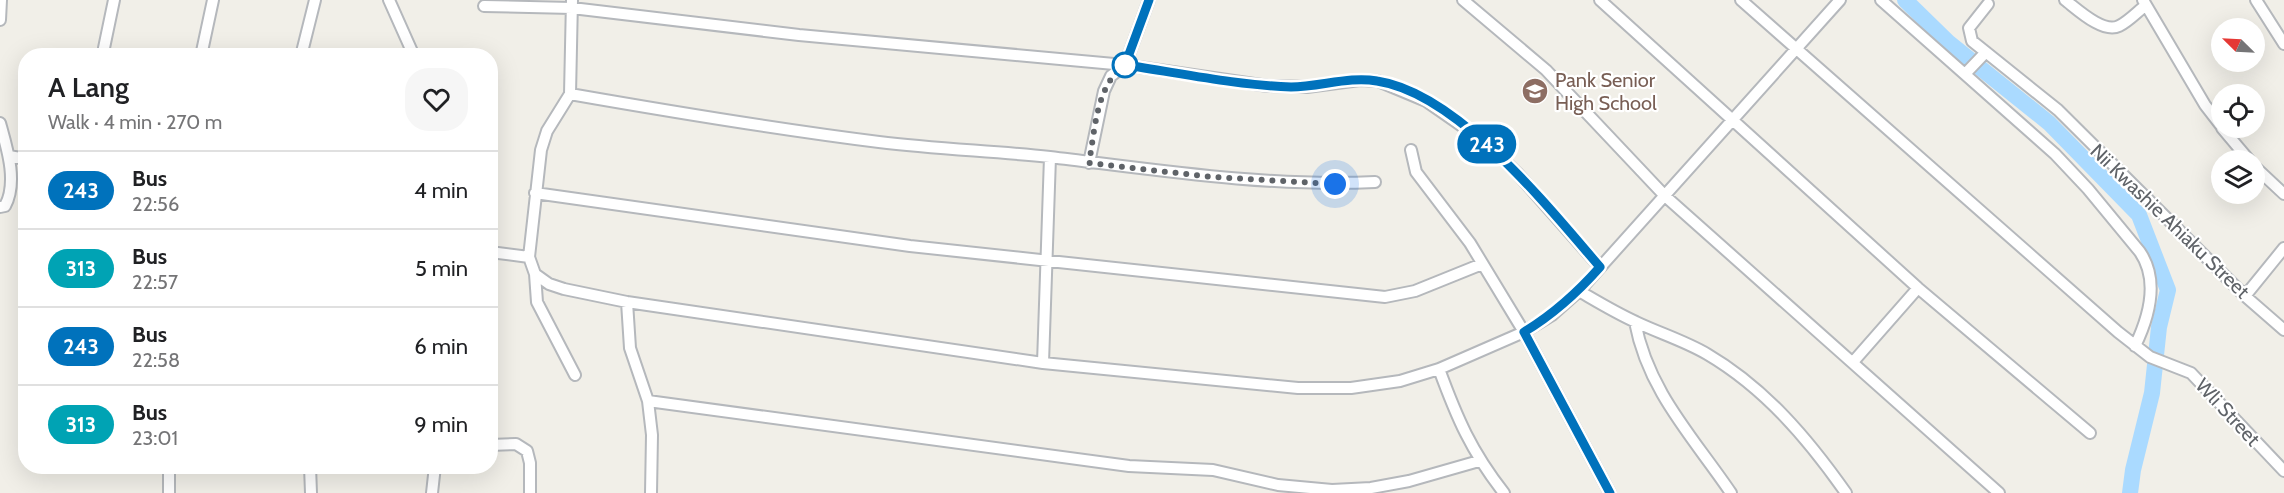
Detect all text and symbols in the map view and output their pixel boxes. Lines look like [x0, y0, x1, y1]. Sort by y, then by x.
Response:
north arrow [2211, 18, 2265, 72]
map controls [2211, 18, 2265, 204]
unlabelled marker [1112, 52, 1138, 78]
button: heart [405, 68, 468, 131]
place label: Pank Senior High School [1555, 68, 1657, 115]
text: A Lang [48, 70, 129, 104]
school or university icon: Pank Senior High School [1520, 76, 1550, 106]
button: locate [2211, 84, 2265, 138]
text: Walk · 4 min · 270 m [48, 110, 222, 134]
line badge: 243 [1452, 124, 1522, 164]
text: 243 [1469, 132, 1505, 157]
street label: Nii Kwashie Ahiaku Street [2085, 139, 2255, 303]
button: layers [2211, 150, 2265, 204]
text: Bus [132, 165, 167, 192]
your location [1320, 169, 1350, 199]
text: 4 min [414, 177, 468, 204]
text: 243 [63, 178, 99, 203]
text: 22:56 [132, 192, 179, 216]
text: Bus [132, 243, 167, 270]
text: 5 min [415, 255, 468, 282]
text: 313 [66, 256, 96, 281]
text: 22:57 [132, 270, 178, 294]
text: Bus [132, 321, 167, 348]
text: 6 min [414, 333, 468, 360]
text: 243 [63, 334, 99, 359]
text: 22:58 [132, 348, 180, 372]
street label: Wli Street [2191, 373, 2266, 451]
text: Bus [132, 399, 167, 426]
text: 9 min [414, 411, 468, 438]
text: 313 [66, 412, 96, 437]
text: 23:01 [132, 426, 178, 450]

